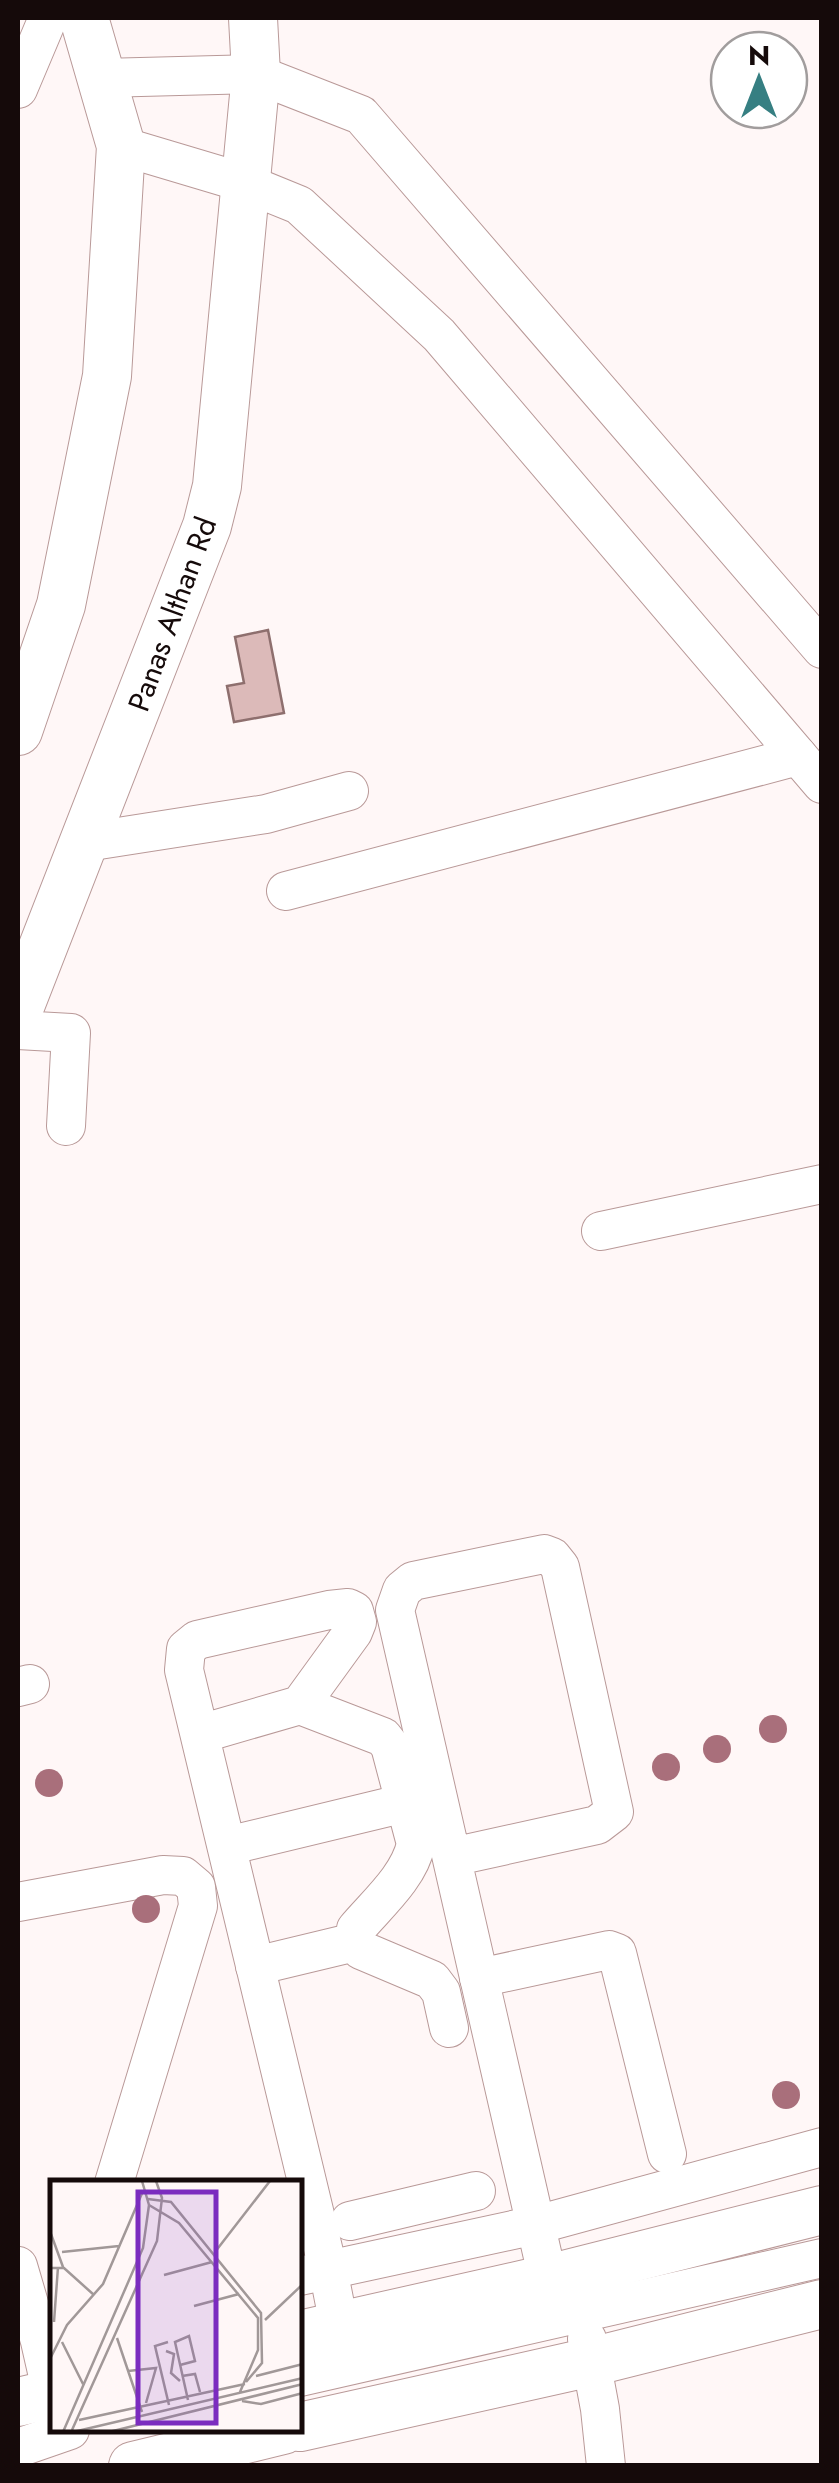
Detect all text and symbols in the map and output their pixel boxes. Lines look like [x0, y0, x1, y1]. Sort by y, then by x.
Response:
north arrow [709, 30, 809, 130]
text: N [748, 35, 770, 76]
street label: Panas Althan Rd [117, 511, 227, 717]
inset map [50, 2180, 302, 2433]

